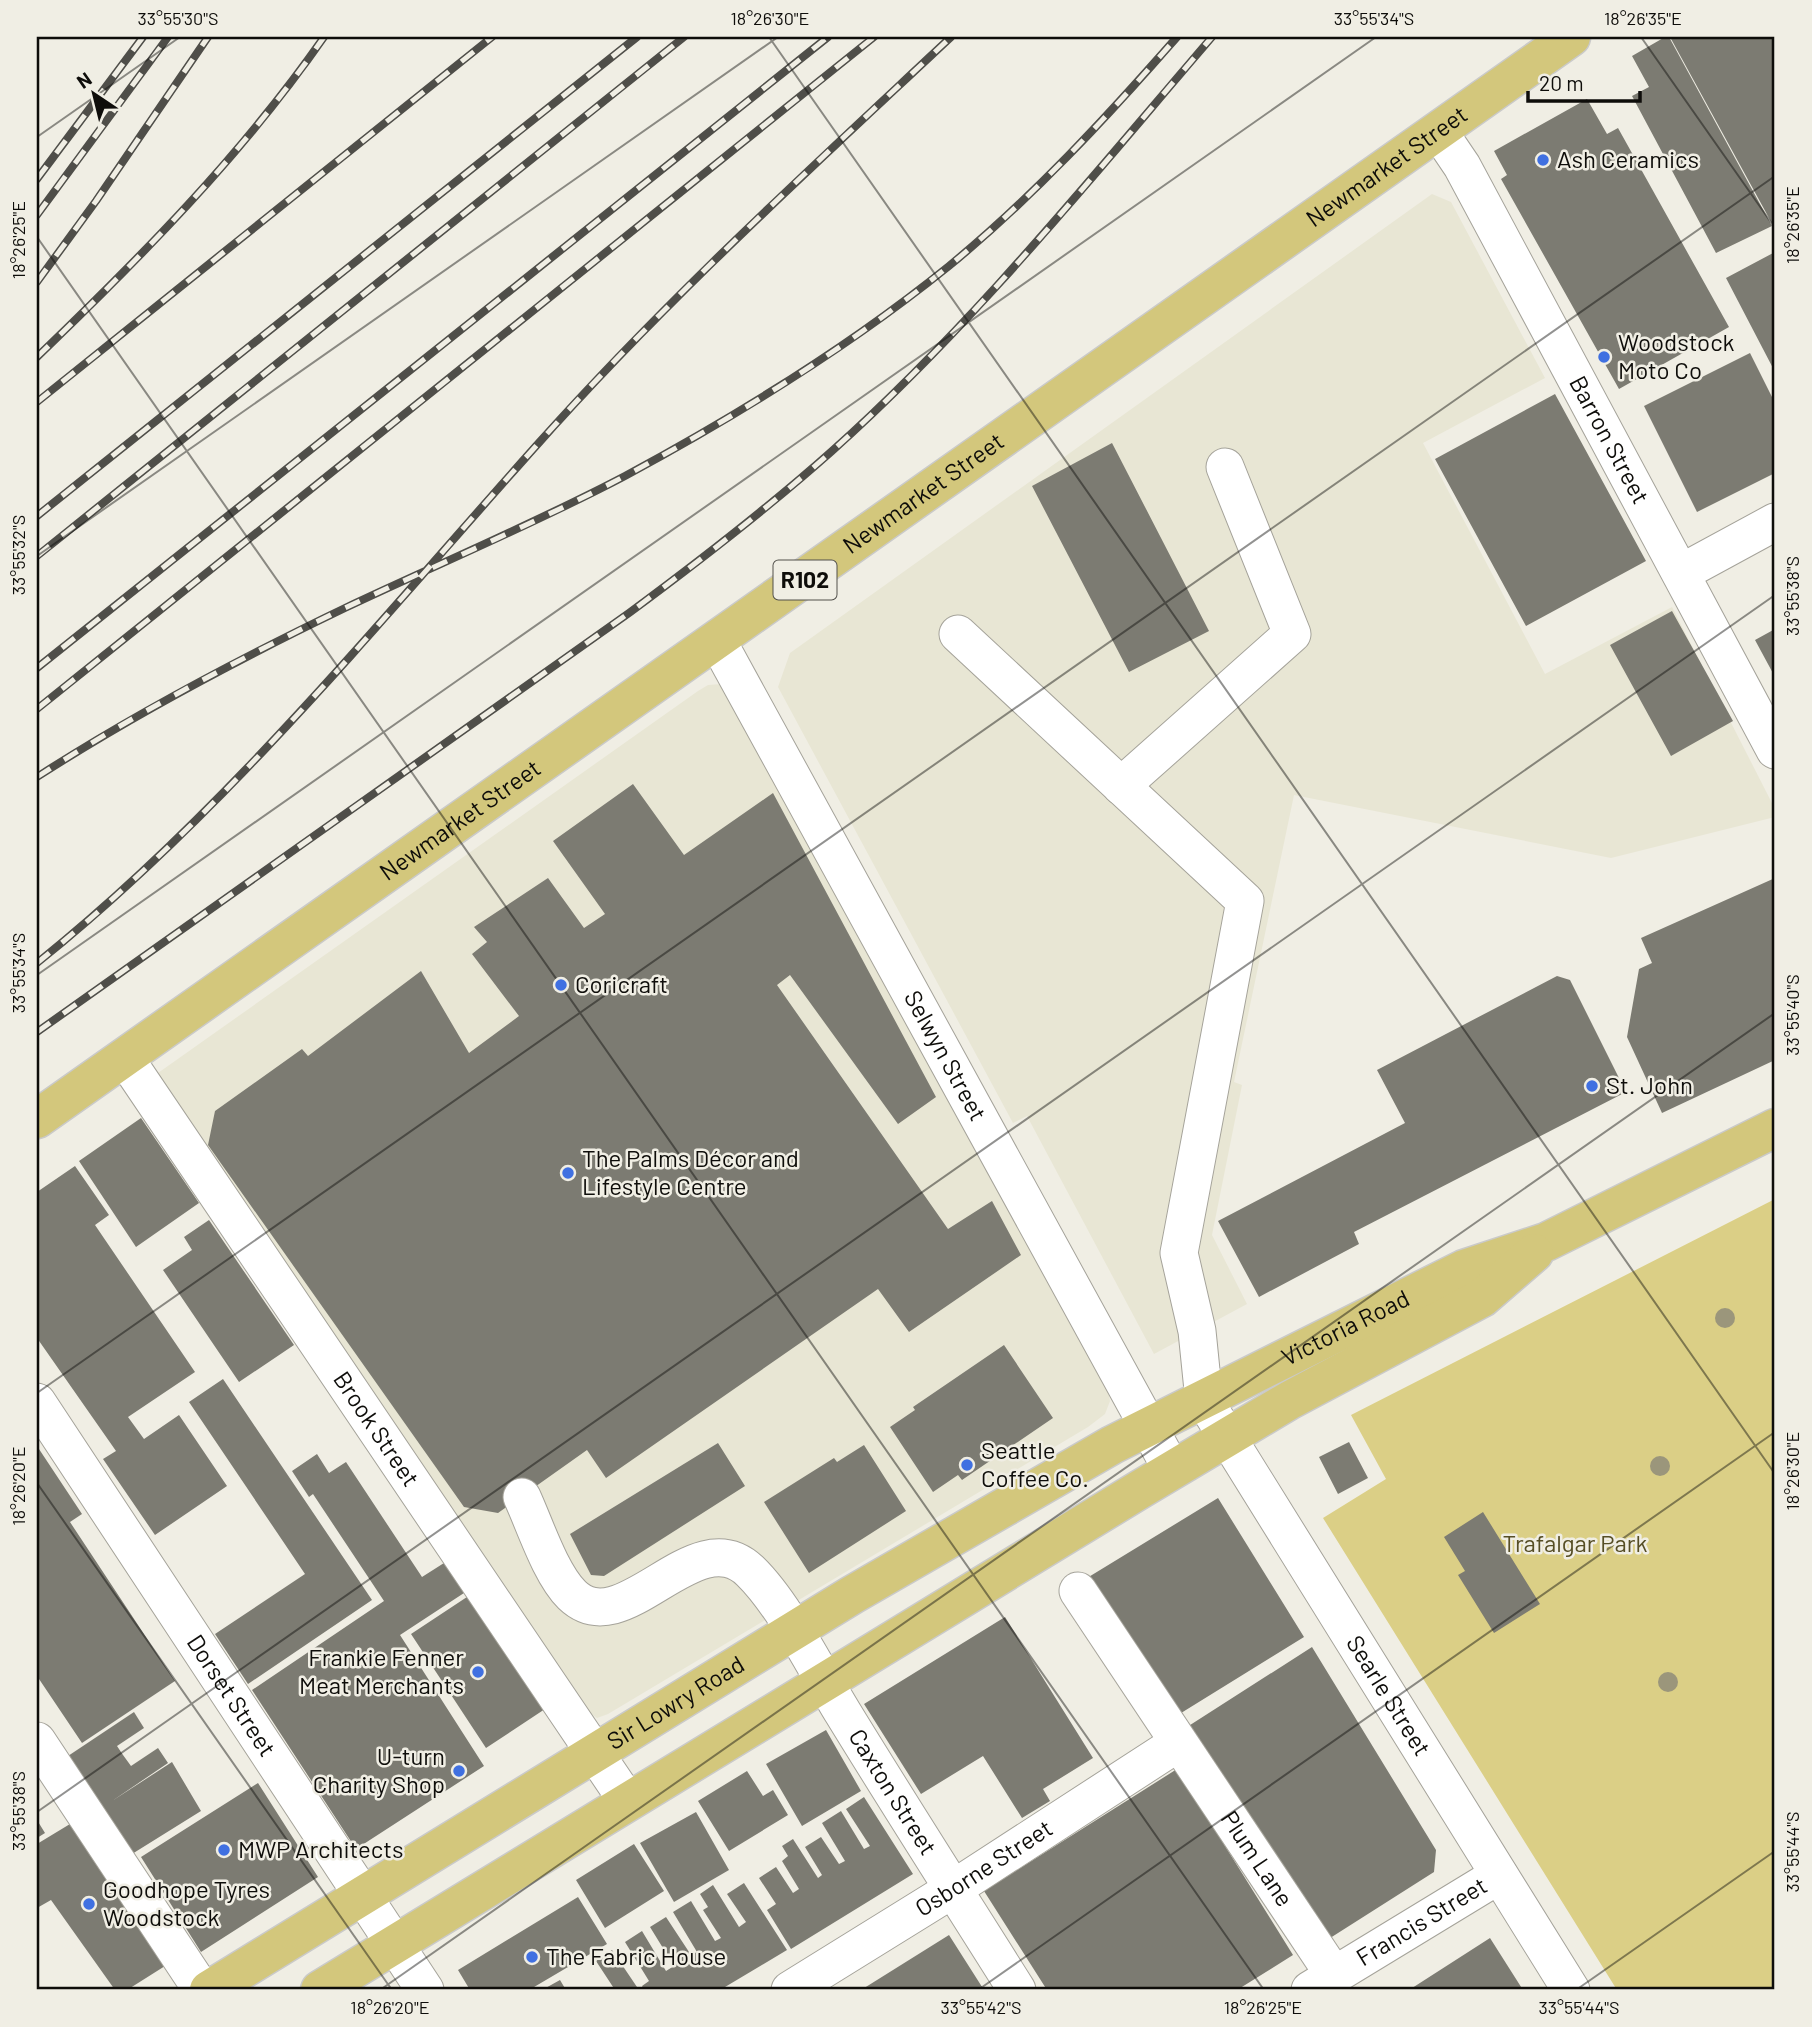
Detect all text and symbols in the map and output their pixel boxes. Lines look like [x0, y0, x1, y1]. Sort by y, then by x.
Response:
text: 33°55'30"S [138, 7, 218, 29]
text: 18°26'30"E [731, 7, 809, 29]
text: 33°55'34"S [1334, 7, 1414, 29]
text: 18°26'35"E [1604, 7, 1682, 29]
north arrow [60, 60, 130, 130]
scale bar [1528, 60, 1640, 104]
text: N [72, 67, 96, 93]
text: 20 m [1539, 70, 1584, 95]
street label: Newmarket Street [1300, 99, 1472, 232]
place label: Ash Ceramics [1557, 144, 1699, 173]
marker: Ash Ceramics [1535, 152, 1551, 168]
text: 18°26'35"E [1781, 186, 1803, 264]
text: 18°26'25"E [7, 201, 29, 279]
place label: Woodstock Moto Co [1618, 327, 1735, 384]
marker: Woodstock Moto Co [1596, 349, 1612, 365]
street label: Barron Street [1564, 370, 1656, 508]
street label: Newmarket Street [837, 426, 1009, 559]
text: 33°55'32"S [7, 515, 29, 595]
text: 33°55'38"S [1781, 556, 1803, 636]
road number: R102 [774, 560, 836, 600]
street label: Newmarket Street [373, 753, 546, 886]
text: 33°55'34"S [7, 933, 29, 1013]
place label: Coricraft [575, 969, 668, 998]
text: 33°55'40"S [1781, 974, 1803, 1056]
marker: Coricraft [553, 977, 569, 993]
street label: Selwyn Street [899, 985, 994, 1125]
place label: St. John [1606, 1070, 1693, 1099]
marker: St. John [1584, 1078, 1600, 1094]
place label: The Palms Décor and Lifestyle Centre [582, 1143, 799, 1200]
marker: The Palms Décor and Lifestyle Centre [560, 1165, 576, 1181]
street label: Victoria Road [1276, 1283, 1414, 1371]
street label: Brook Street [328, 1365, 426, 1491]
text: 18°26'30"E [1781, 1432, 1803, 1510]
place label: Seattle Coffee Co. [981, 1435, 1089, 1492]
text: 18°26'20"E [7, 1446, 29, 1526]
marker: Seattle Coffee Co. [959, 1457, 975, 1473]
park label: Trafalgar Park [1503, 1528, 1647, 1557]
street label: Dorset Street [181, 1629, 283, 1761]
street label: Searle Street [1341, 1630, 1438, 1761]
place label: Frankie Fenner Meat Merchants [299, 1642, 464, 1699]
street label: Sir Lowry Road [601, 1649, 749, 1755]
marker: Frankie Fenner Meat Merchants [470, 1664, 486, 1680]
street label: Caxton Street [843, 1723, 944, 1860]
place label: U-turn Charity Shop [313, 1741, 445, 1798]
marker: U-turn Charity Shop [451, 1763, 467, 1779]
text: 33°55'38"S [7, 1771, 29, 1851]
street label: Plum Lane [1216, 1805, 1300, 1911]
text: 33°55'44"S [1781, 1812, 1803, 1892]
street label: Osborne Street [909, 1813, 1057, 1922]
place label: MWP Architects [238, 1834, 404, 1863]
marker: MWP Architects [216, 1842, 232, 1858]
street label: Francis Street [1351, 1870, 1492, 1971]
place label: Goodhope Tyres Woodstock [103, 1874, 270, 1931]
marker: Goodhope Tyres Woodstock [81, 1896, 97, 1912]
place label: The Fabric House [546, 1941, 726, 1970]
marker: The Fabric House [524, 1949, 540, 1965]
text: 18°26'20"E [350, 1996, 430, 2018]
text: 33°55'42"S [941, 1996, 1021, 2018]
text: 18°26'25"E [1224, 1996, 1302, 2018]
text: 33°55'44"S [1539, 1996, 1619, 2018]

